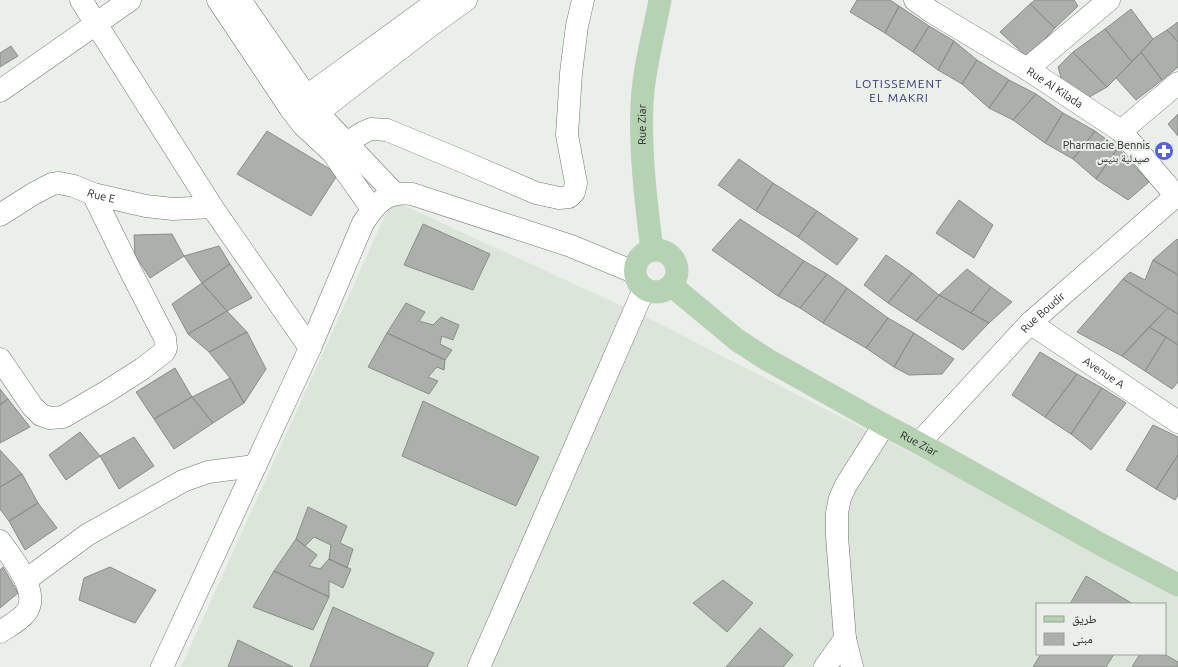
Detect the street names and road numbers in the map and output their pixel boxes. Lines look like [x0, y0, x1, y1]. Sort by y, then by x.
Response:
street label: Rue Al Kilada [1025, 65, 1085, 110]
street label: Rue Ziar [636, 103, 648, 145]
street label: Rue E [86, 186, 116, 205]
street label: Rue Boudir [1018, 289, 1068, 335]
street label: Avenue A [1081, 354, 1127, 391]
street label: Rue Ziar [898, 429, 941, 459]

